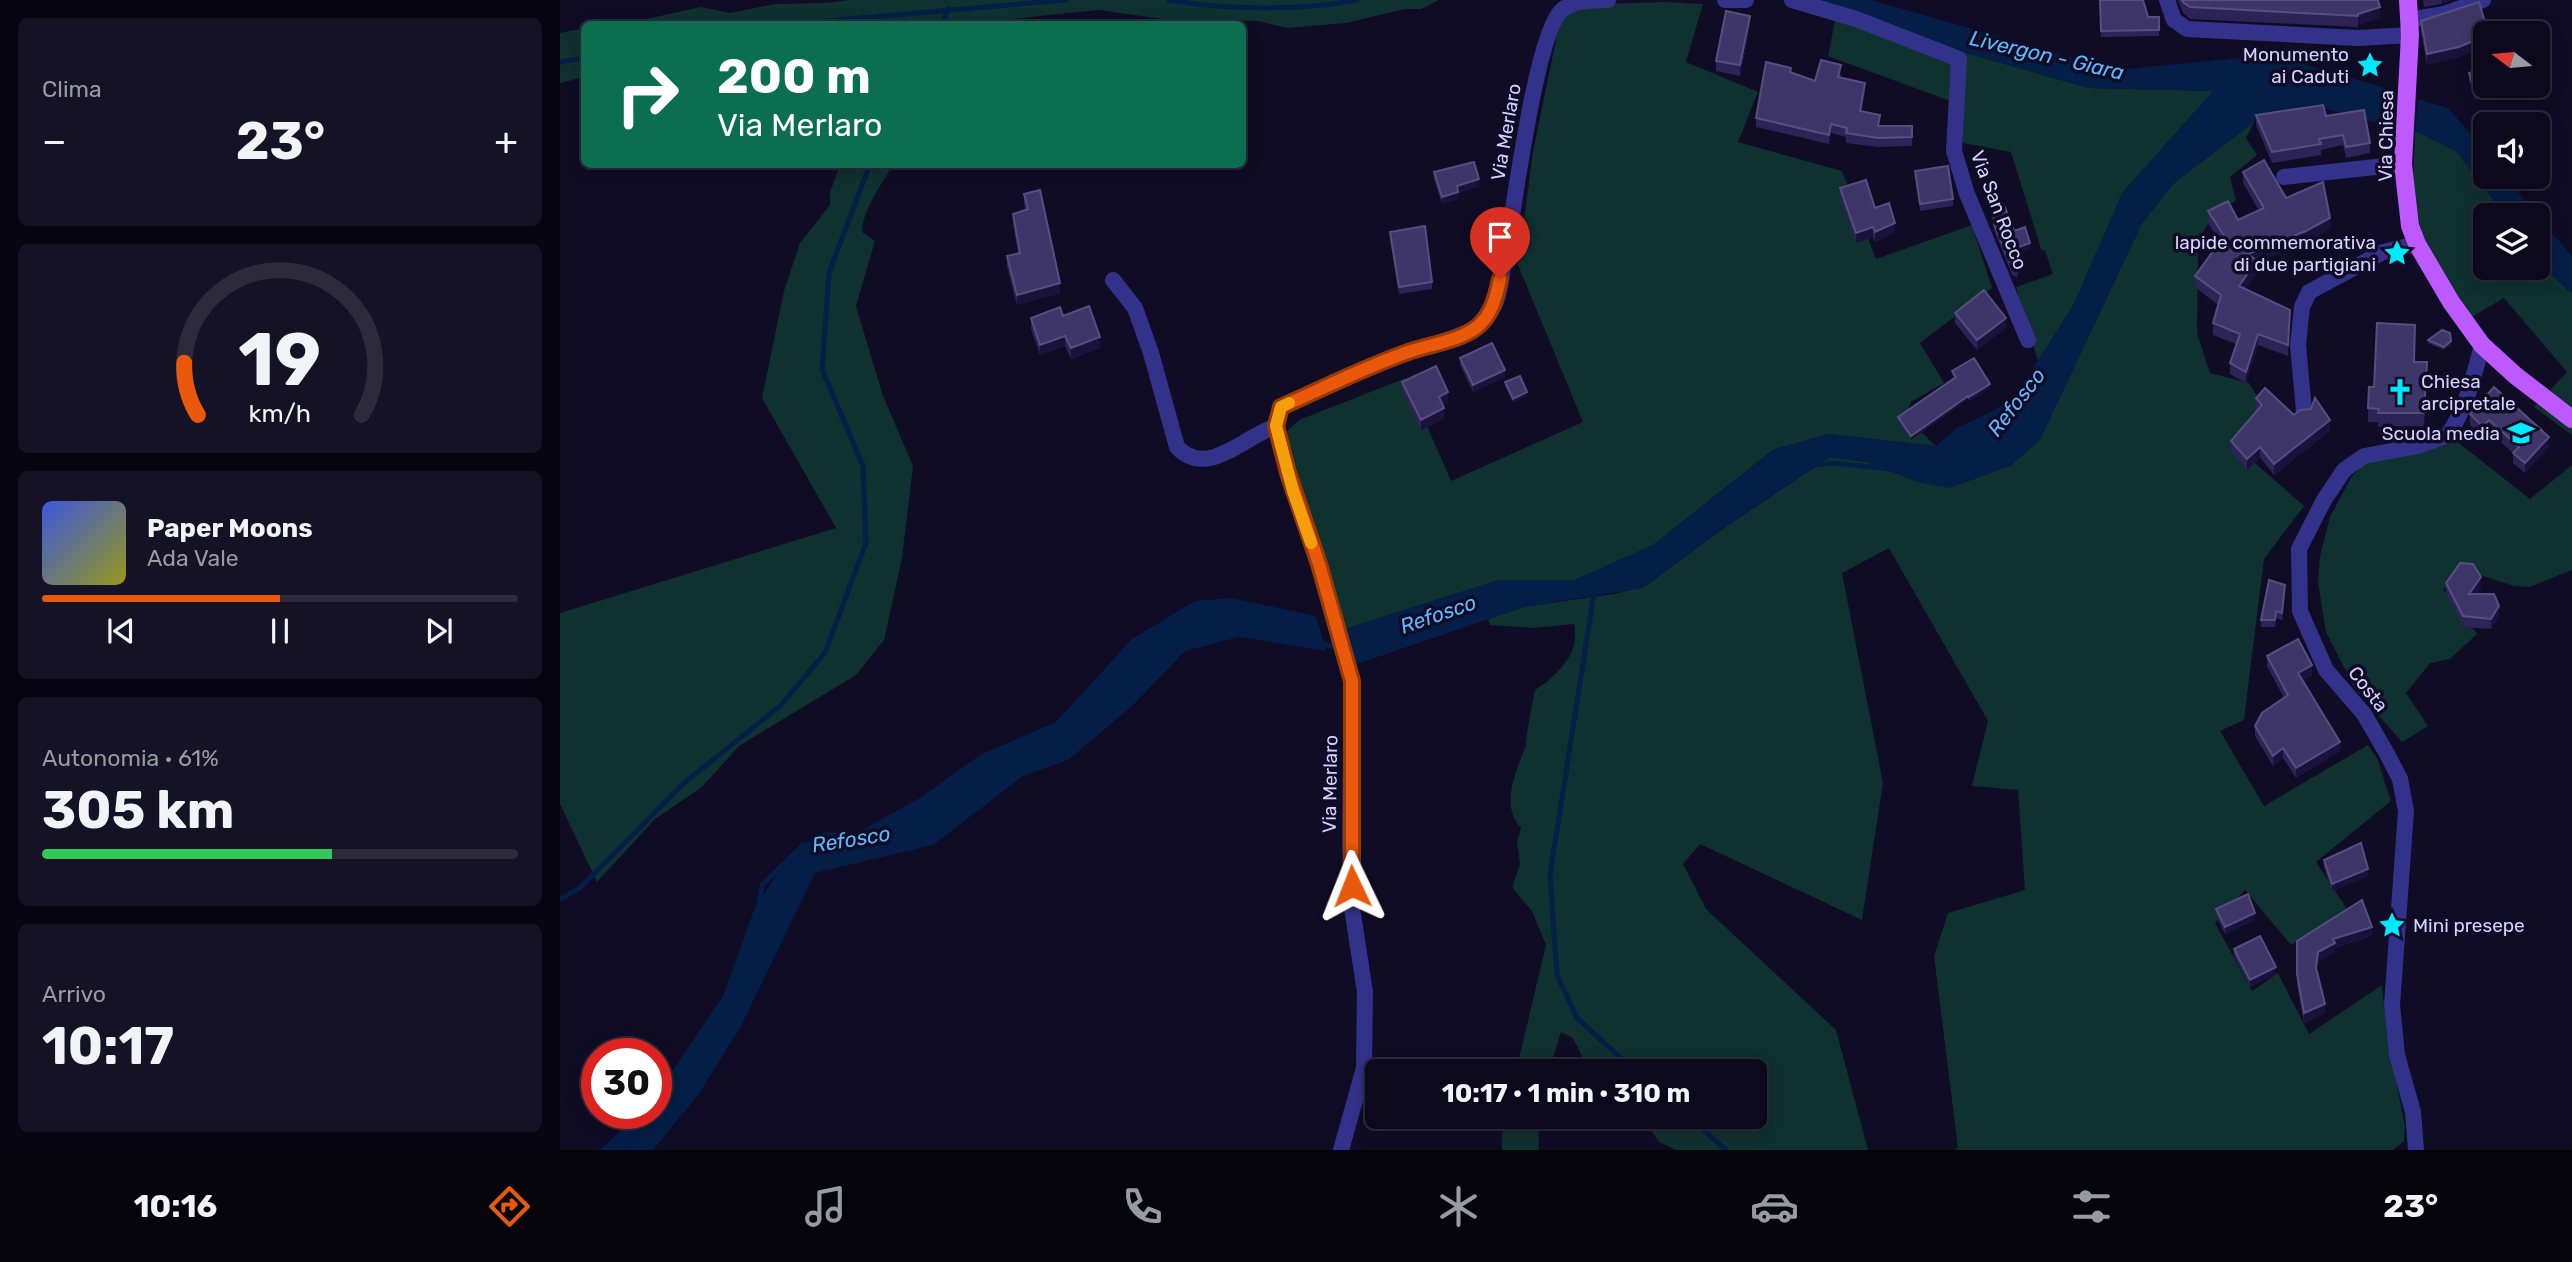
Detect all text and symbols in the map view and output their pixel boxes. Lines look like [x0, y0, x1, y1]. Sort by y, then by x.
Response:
north arrow [2473, 21, 2550, 98]
map controls [2473, 21, 2550, 280]
water label: Livergon - Giara [1967, 25, 2127, 85]
place label: Monumento ai Caduti [2243, 43, 2349, 88]
text: 200 m [717, 47, 871, 105]
icon: right [602, 49, 693, 140]
place icon: Monumento ai Caduti [2355, 50, 2385, 80]
text: Clima [42, 75, 102, 103]
street label: Via Merlaro [1486, 82, 1526, 182]
street label: Via Chiesa [2374, 90, 2398, 182]
text: Via Merlaro [717, 106, 882, 144]
text: 23° [236, 110, 325, 172]
button: sound [2473, 112, 2550, 189]
text: − [42, 118, 67, 164]
text: + [494, 118, 518, 164]
street label: Via San Rocco [1966, 147, 2032, 273]
button: layers [2473, 203, 2550, 280]
pin [1470, 207, 1530, 279]
icon: arrive [1481, 218, 1519, 256]
place label: lapide commemorativa di due partigiani [2175, 231, 2376, 276]
place icon: lapide commemorativa di due partigiani [2382, 238, 2412, 268]
text: 19 [239, 317, 321, 403]
water label: Refosco [1982, 363, 2050, 441]
place label: Chiesa arcipretale [2421, 370, 2516, 415]
church icon: Chiesa arcipretale [2385, 377, 2415, 407]
text: km/h [249, 398, 311, 427]
school or university icon: Scuola media [2506, 418, 2536, 448]
place label: Scuola media [2382, 422, 2500, 445]
text: Paper Moons [147, 513, 313, 544]
text: Ada Vale [147, 544, 239, 572]
water label: Refosco [1396, 589, 1480, 639]
icon: previous [102, 612, 140, 650]
icon: pause [261, 612, 299, 650]
icon: next [420, 612, 458, 650]
street label: Costa [2343, 662, 2393, 716]
street label: Via Merlaro [1318, 735, 1342, 833]
text: Autonomia · 61% [42, 744, 219, 772]
text: 305 km [42, 779, 234, 841]
water label: Refosco [810, 820, 892, 858]
position arrow [1315, 849, 1389, 923]
place icon: Mini presepe [2377, 910, 2407, 940]
place label: Mini presepe [2413, 914, 2525, 937]
text: Arrivo [42, 980, 106, 1008]
text: 10:17 [42, 1015, 174, 1077]
speed limit sign: 30 [581, 1038, 672, 1129]
text: 10:17 · 1 min · 310 m [1442, 1078, 1690, 1109]
icon: directions [485, 1182, 534, 1231]
icon: music [801, 1182, 850, 1231]
icon: phone [1118, 1182, 1167, 1231]
icon: climate [1434, 1182, 1483, 1231]
icon: car [1750, 1182, 1799, 1231]
icon: filters [2067, 1182, 2116, 1231]
text: 10:16 [134, 1187, 217, 1225]
text: 23° [2383, 1187, 2438, 1225]

